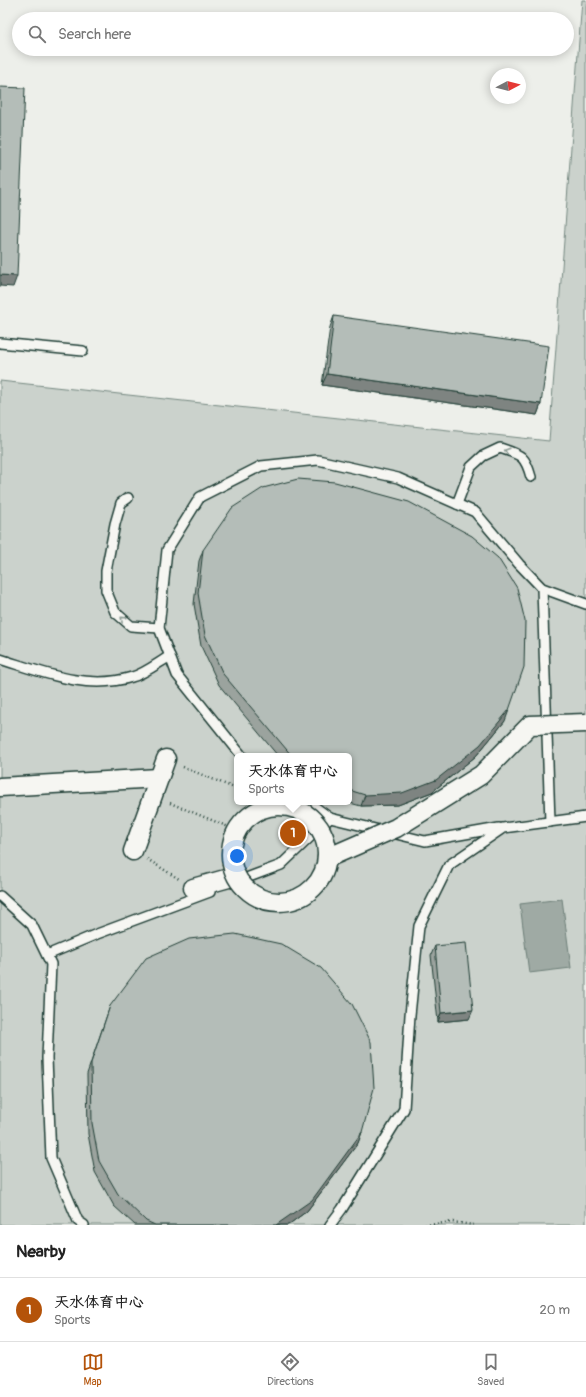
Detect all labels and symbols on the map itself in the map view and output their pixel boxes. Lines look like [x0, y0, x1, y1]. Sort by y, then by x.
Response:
north arrow [490, 68, 526, 104]
one-way arrow [503, 447, 510, 455]
one-way arrow [120, 616, 127, 623]
pin: 1 [280, 818, 306, 848]
your location [227, 846, 247, 866]

